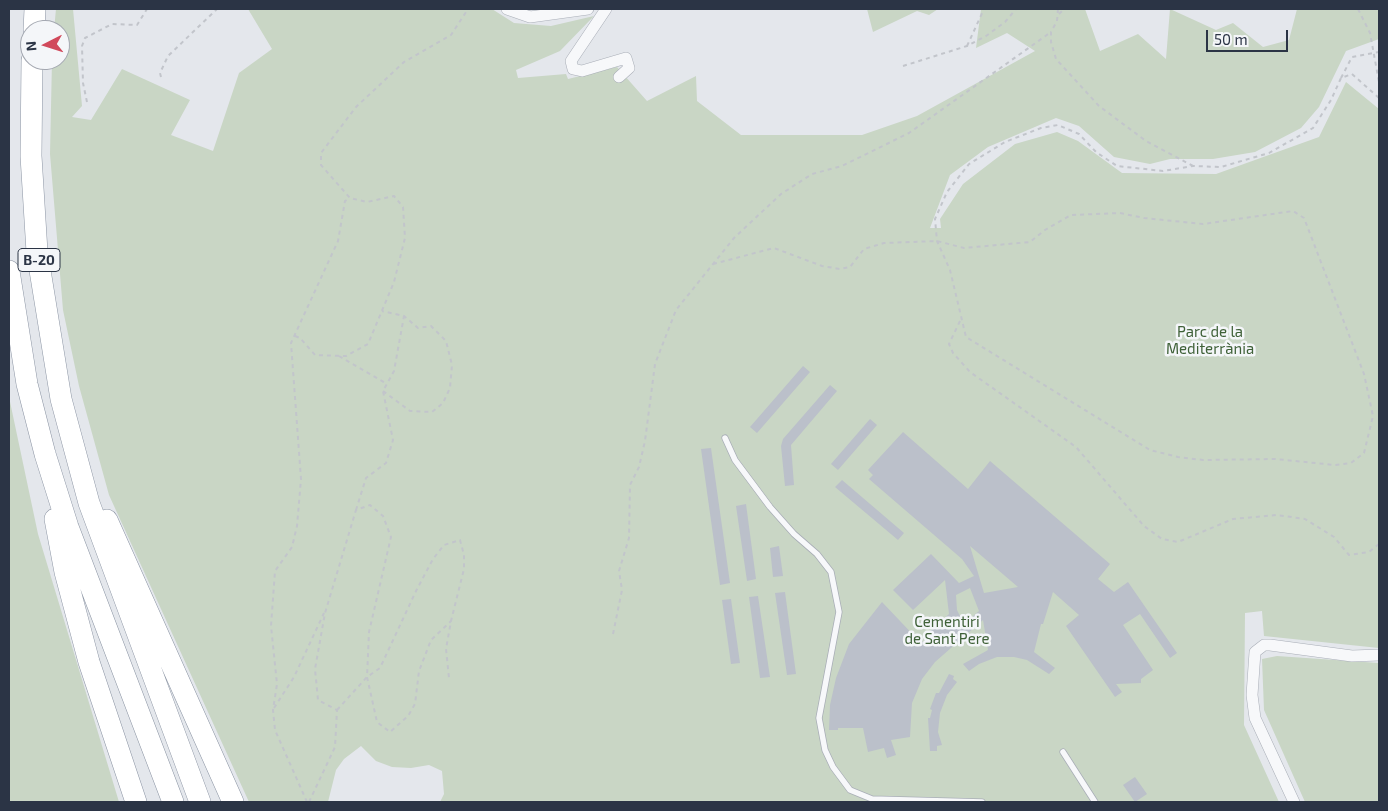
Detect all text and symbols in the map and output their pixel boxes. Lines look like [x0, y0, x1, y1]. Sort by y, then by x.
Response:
north arrow [20, 20, 70, 70]
scale bar [1208, 20, 1290, 52]
text: 50 m [1214, 30, 1248, 48]
text: N [22, 40, 39, 52]
road number: B-20 [18, 248, 60, 272]
park label: Parc de la Mediterrània [1166, 323, 1254, 358]
park label: Cementiri de Sant Pere [904, 613, 990, 648]

